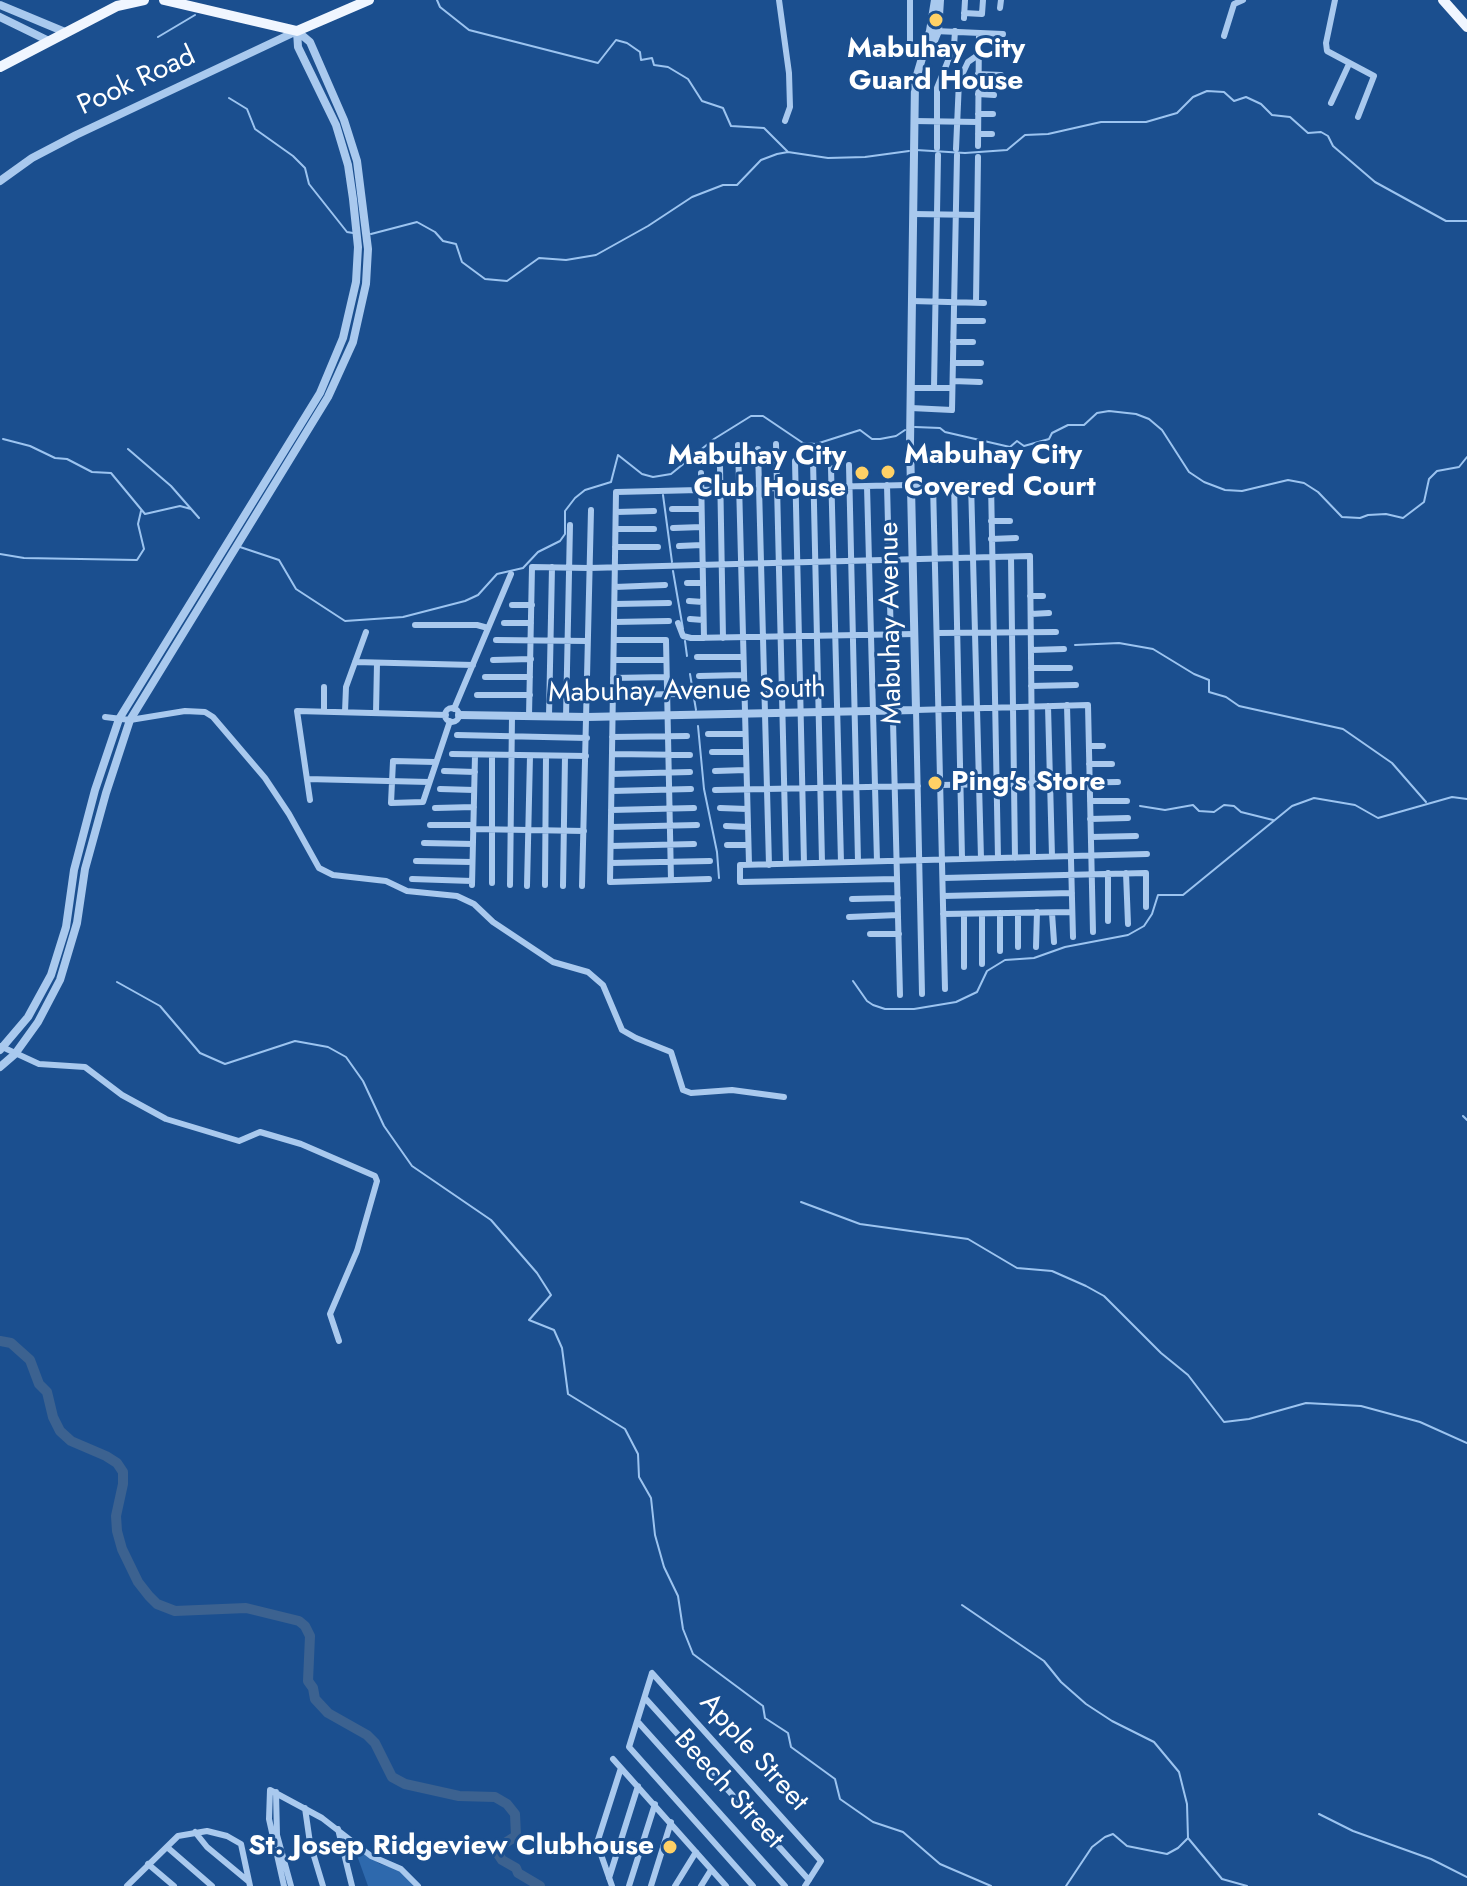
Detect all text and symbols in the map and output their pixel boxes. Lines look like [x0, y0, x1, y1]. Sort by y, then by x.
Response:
marker: Mabuhay City Guard House [927, 11, 945, 29]
place label: Mabuhay City Guard House [847, 33, 1025, 99]
street label: Pook Road [73, 40, 201, 124]
place label: Mabuhay City Covered Court [904, 439, 1096, 505]
place label: Mabuhay City Club House [668, 440, 846, 506]
marker: Mabuhay City Covered Court [879, 463, 897, 481]
marker: Mabuhay City Club House [853, 464, 871, 482]
street label: Mabuhay Avenue [873, 521, 911, 725]
street label: Mabuhay Avenue South [548, 673, 826, 711]
place label: Ping's Store [951, 766, 1106, 800]
marker: Ping's Store [926, 774, 944, 792]
street label: Apple Street [692, 1687, 814, 1819]
street label: Beech Street [666, 1724, 790, 1856]
place label: St. Josep Ridgeview Clubhouse [248, 1830, 654, 1864]
marker: St. Josep Ridgeview Clubhouse [661, 1838, 679, 1856]

